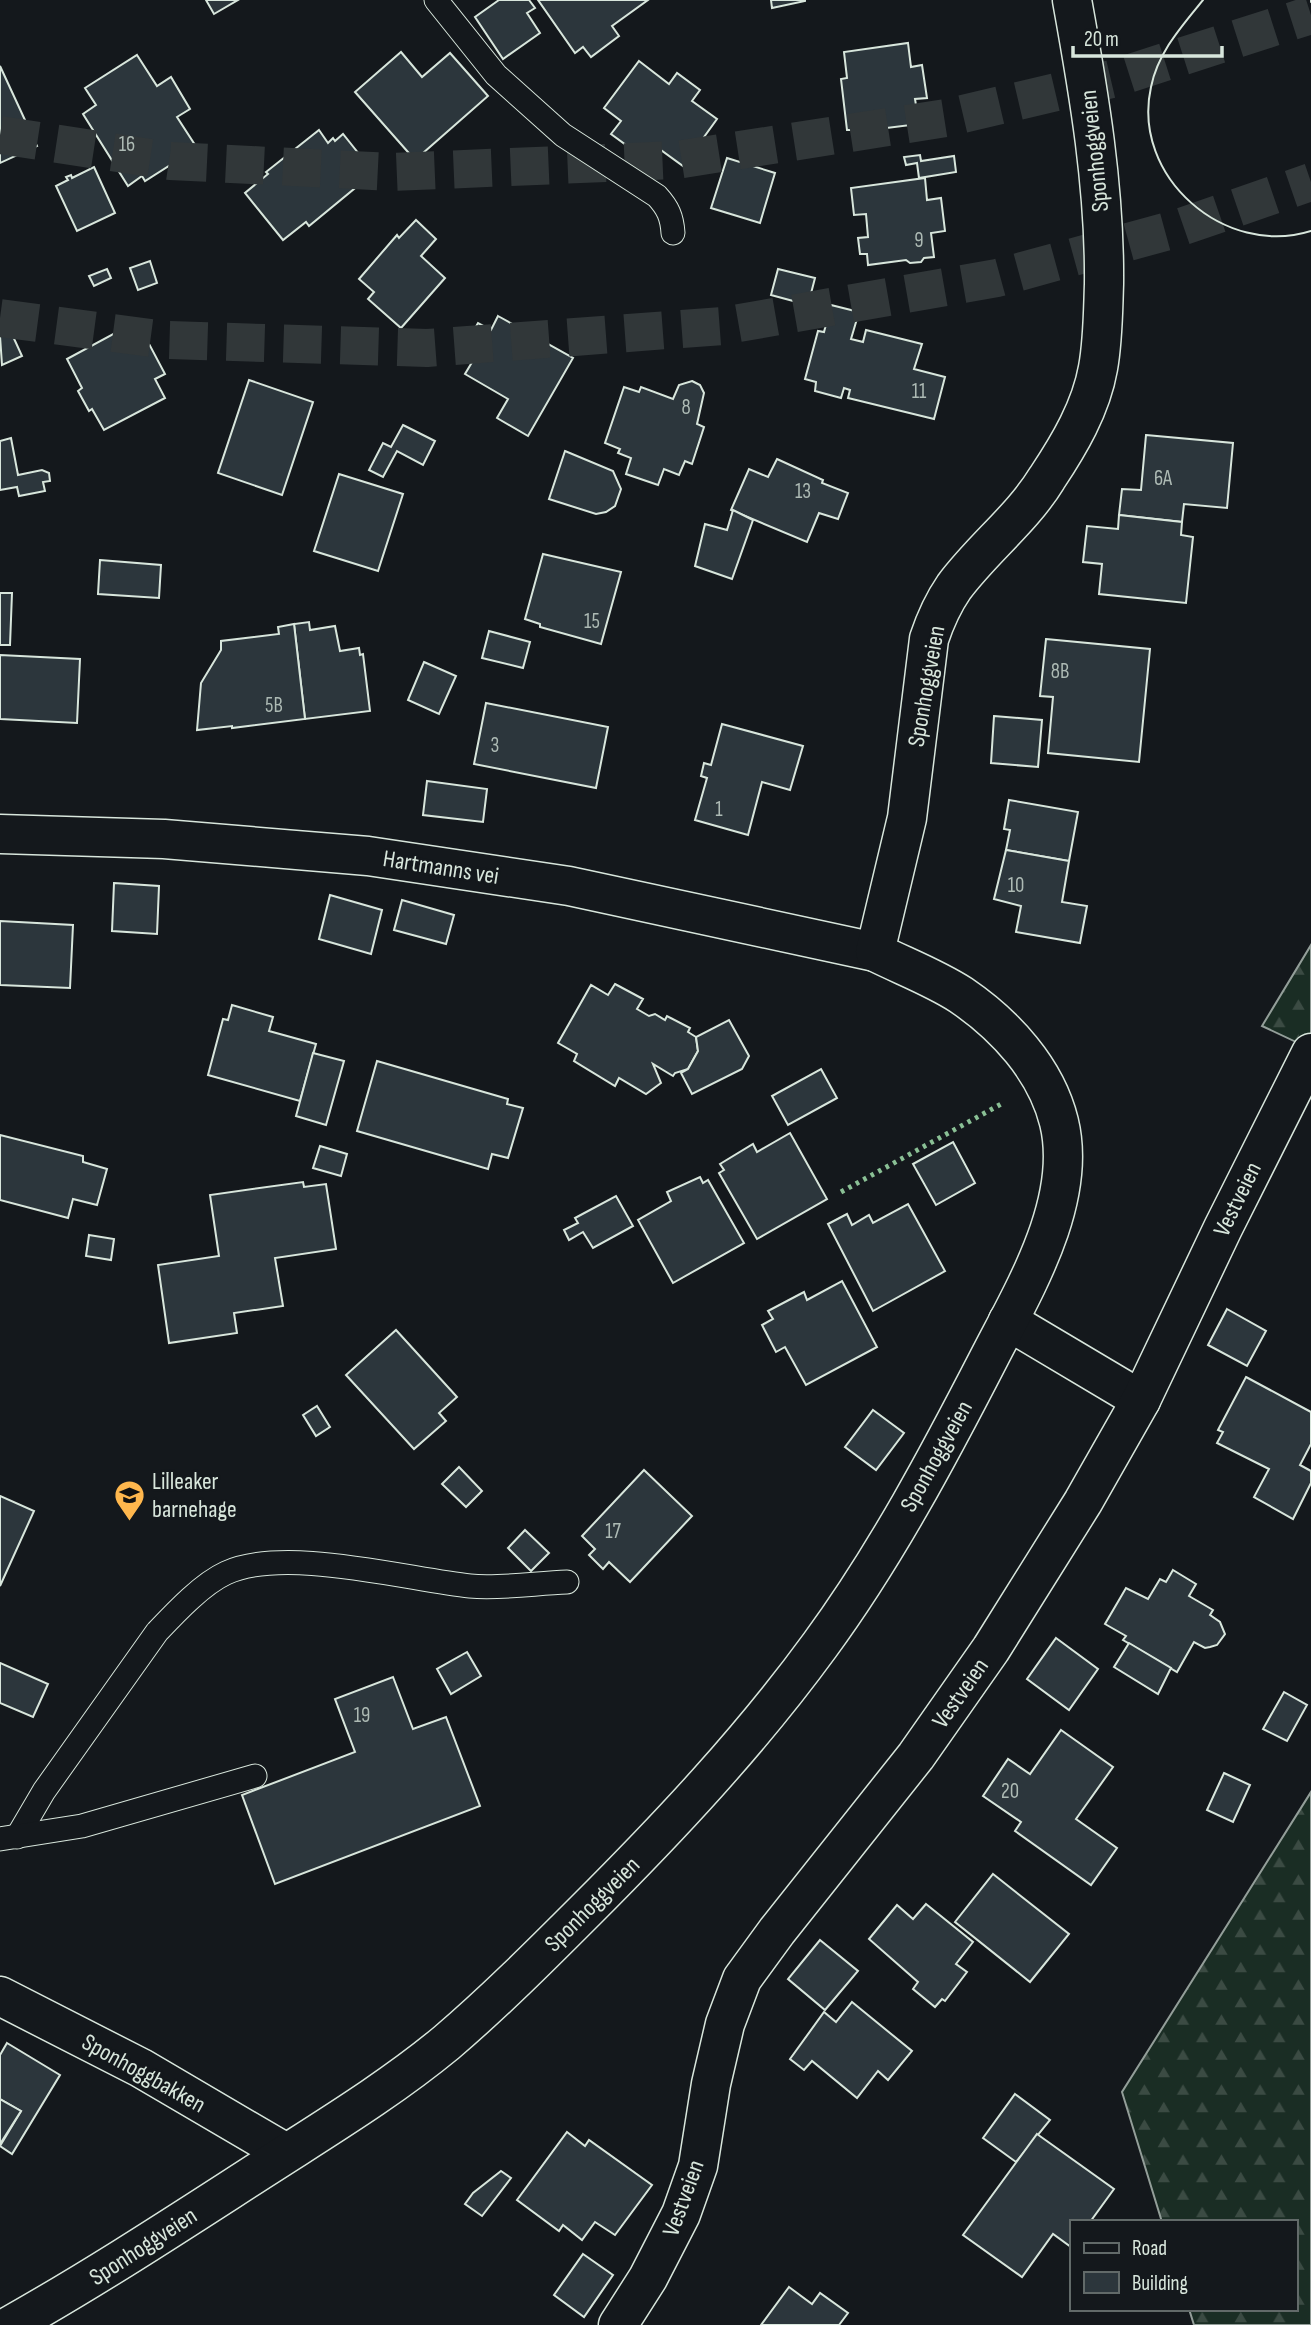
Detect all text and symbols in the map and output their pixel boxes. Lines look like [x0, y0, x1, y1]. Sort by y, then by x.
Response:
scale bar [1073, 14, 1222, 58]
text: 20 m [1084, 27, 1119, 52]
street label: Sponhoggveien [1074, 89, 1115, 213]
house number: 16 [119, 132, 135, 157]
house number: 9 [914, 228, 924, 253]
house number: 11 [912, 379, 927, 404]
house number: 8 [681, 395, 691, 420]
house number: 6A [1154, 466, 1173, 491]
house number: 13 [795, 479, 811, 504]
house number: 15 [584, 609, 600, 634]
street label: Sponhoggveien [902, 623, 951, 749]
house number: 8B [1051, 659, 1069, 684]
house number: 5B [265, 693, 283, 718]
house number: 3 [491, 733, 499, 758]
house number: 1 [715, 797, 723, 822]
street label: Hartmanns vei [381, 844, 501, 891]
house number: 10 [1008, 873, 1024, 898]
street label: Vestveien [1207, 1157, 1268, 1241]
street label: Sponhoggveien [894, 1396, 979, 1517]
place label: Lilleaker barnehage [152, 1467, 237, 1524]
school or university icon: Lilleaker barnehage [112, 1478, 146, 1522]
house number: 17 [605, 1519, 621, 1544]
street label: Vestveien [926, 1653, 995, 1734]
house number: 19 [354, 1703, 370, 1728]
house number: 20 [1001, 1779, 1019, 1804]
street label: Sponhoggveien [539, 1851, 646, 1958]
street label: Sponhoggbakken [77, 2028, 211, 2119]
street label: Vestveien [656, 2156, 711, 2240]
street label: Sponhoggveien [84, 2201, 203, 2292]
legend [1070, 2220, 1297, 2311]
text: Road [1132, 2236, 1167, 2261]
text: Building [1132, 2271, 1188, 2296]

